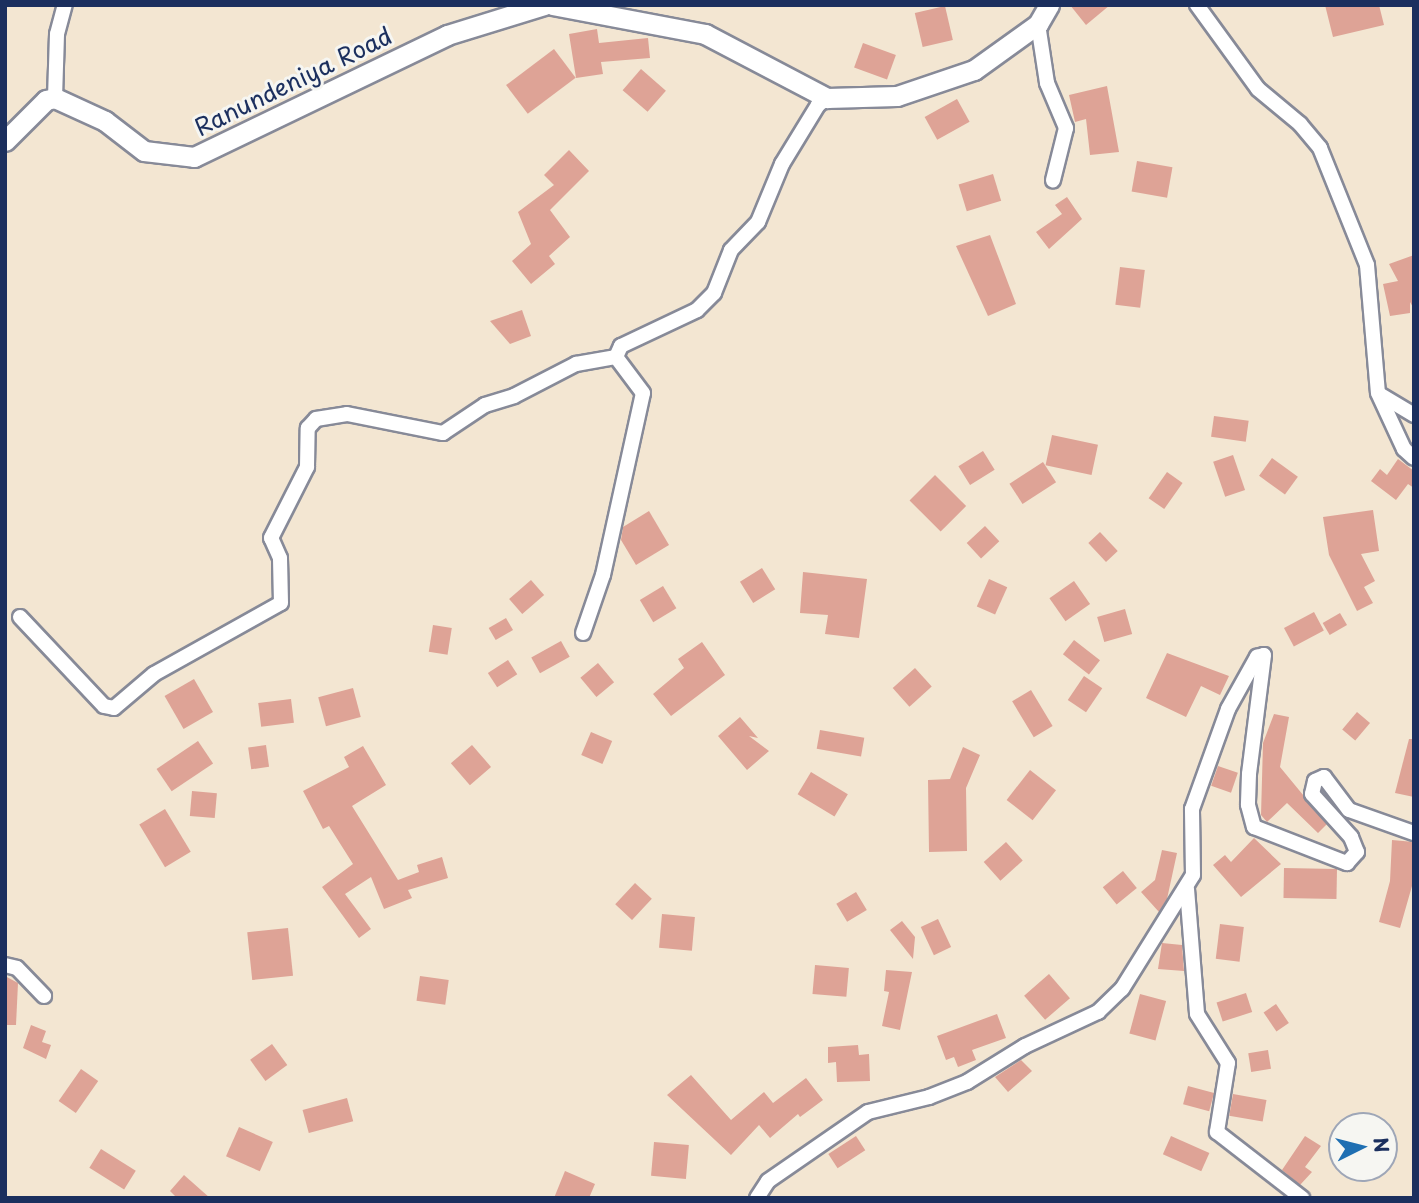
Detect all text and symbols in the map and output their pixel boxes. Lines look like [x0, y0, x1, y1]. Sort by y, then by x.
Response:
street label: Ranundeniya Road [189, 21, 397, 141]
north arrow [1328, 1112, 1398, 1182]
text: N [1367, 1136, 1397, 1154]

